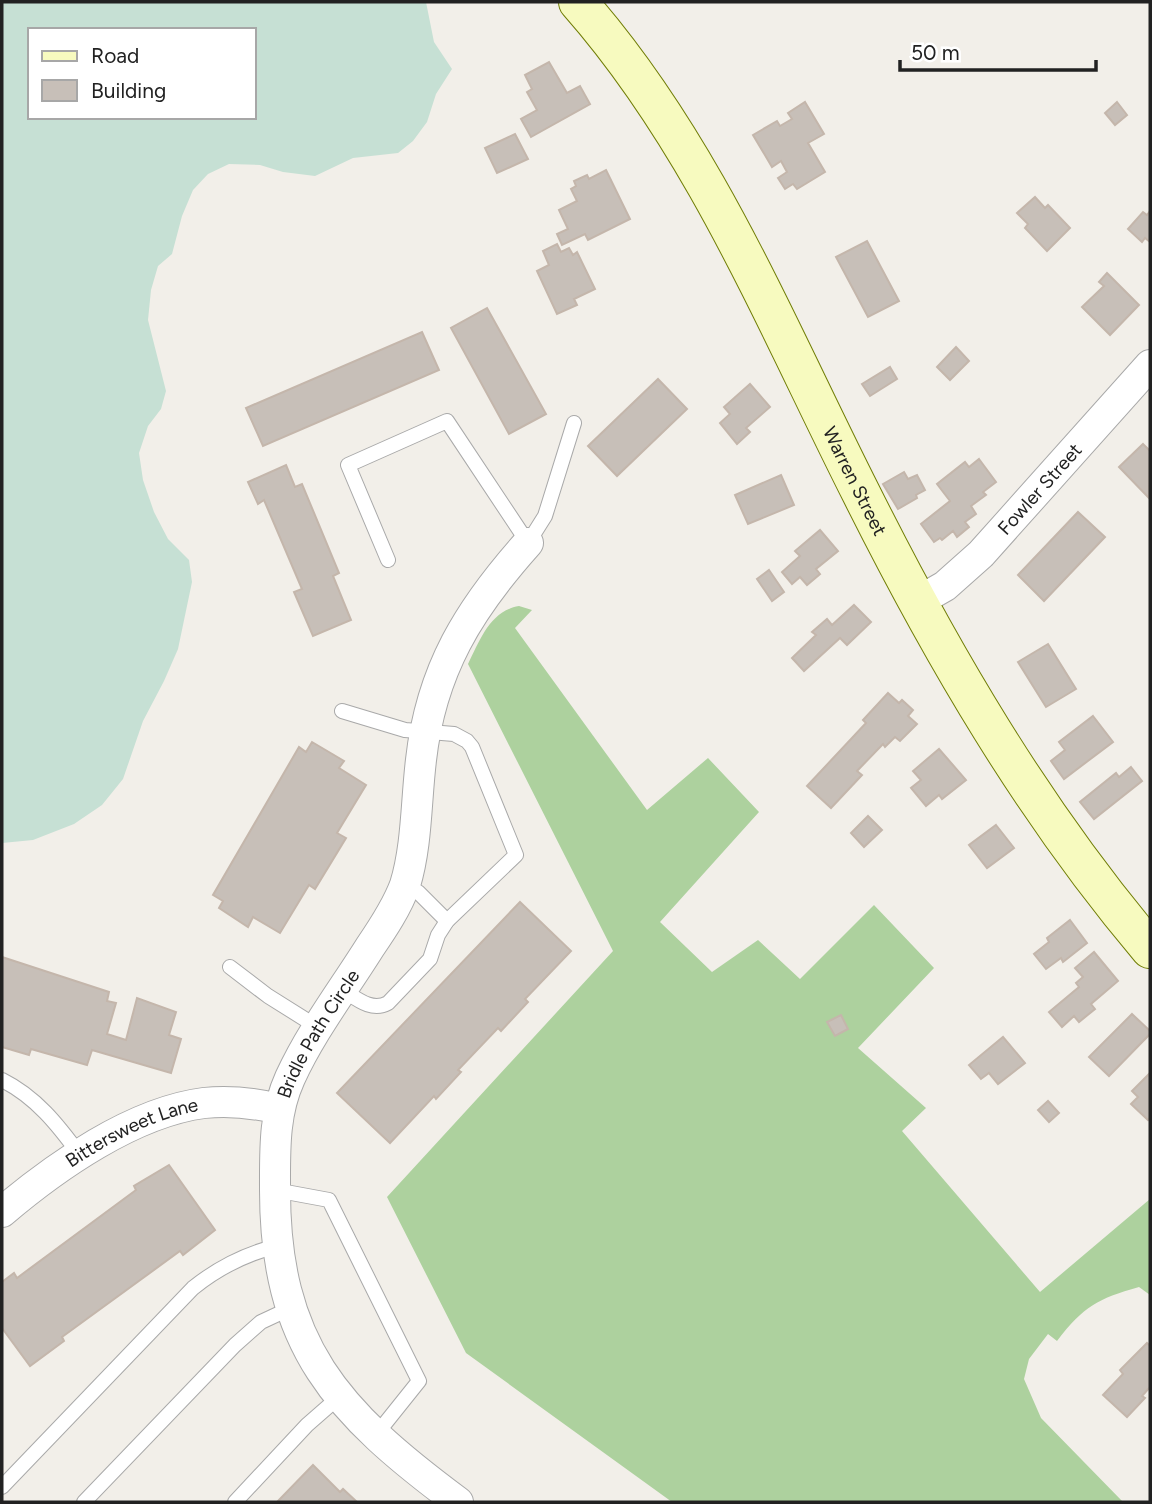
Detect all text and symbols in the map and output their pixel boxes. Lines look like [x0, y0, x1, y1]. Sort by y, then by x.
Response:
legend [28, 28, 256, 119]
scale bar [900, 28, 1096, 72]
text: 50 m [911, 40, 960, 65]
text: Road [91, 43, 139, 68]
text: Building [91, 78, 166, 103]
street label: Warren Street [818, 423, 892, 539]
street label: Fowler Street [993, 438, 1086, 539]
street label: Bridle Path Circle [272, 965, 364, 1101]
street label: Bittersweet Lane [61, 1093, 200, 1172]

